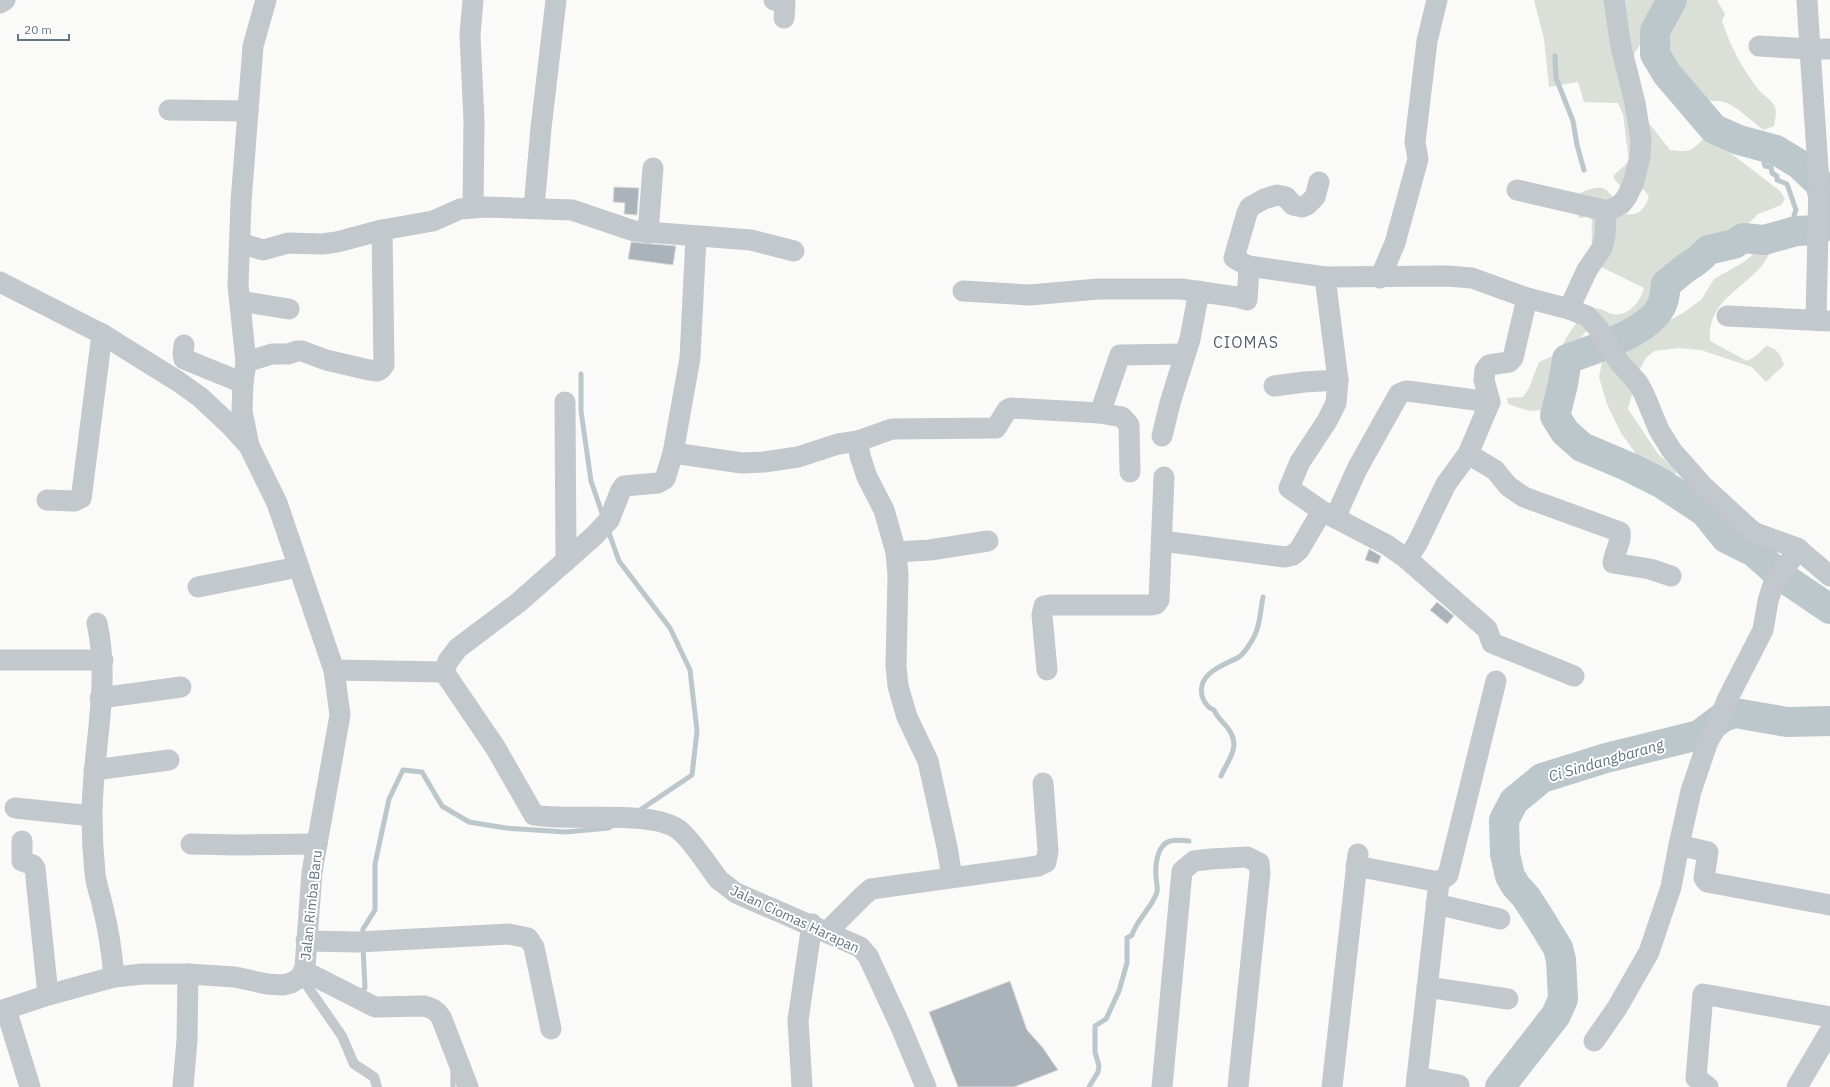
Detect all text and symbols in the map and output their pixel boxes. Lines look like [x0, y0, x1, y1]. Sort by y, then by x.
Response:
scale bar [18, 16, 69, 42]
text: 20 m [24, 22, 52, 37]
district label: CIOMAS [1213, 332, 1279, 352]
water label: Ci Sindangbarang [1546, 734, 1667, 785]
street label: Jalan Rimba Baru [296, 849, 326, 961]
street label: Jalan Ciomas Harapan [728, 881, 862, 957]

